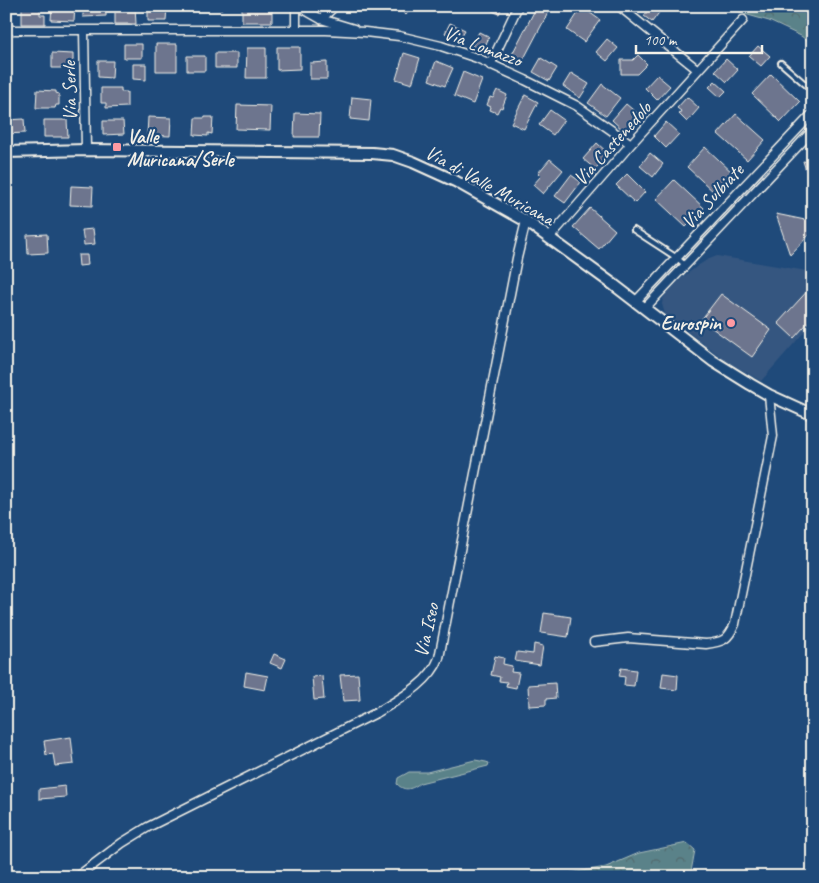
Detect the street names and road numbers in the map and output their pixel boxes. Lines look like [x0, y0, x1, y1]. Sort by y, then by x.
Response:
street label: Via Lomazzo [440, 20, 527, 73]
street label: Via Serle [56, 59, 83, 121]
street label: Via Castenedolo [568, 95, 657, 191]
street label: Via di Valle Muricana [421, 140, 560, 232]
street label: Via Sulbiate [676, 157, 750, 234]
street label: Via Iseo [408, 600, 445, 660]

